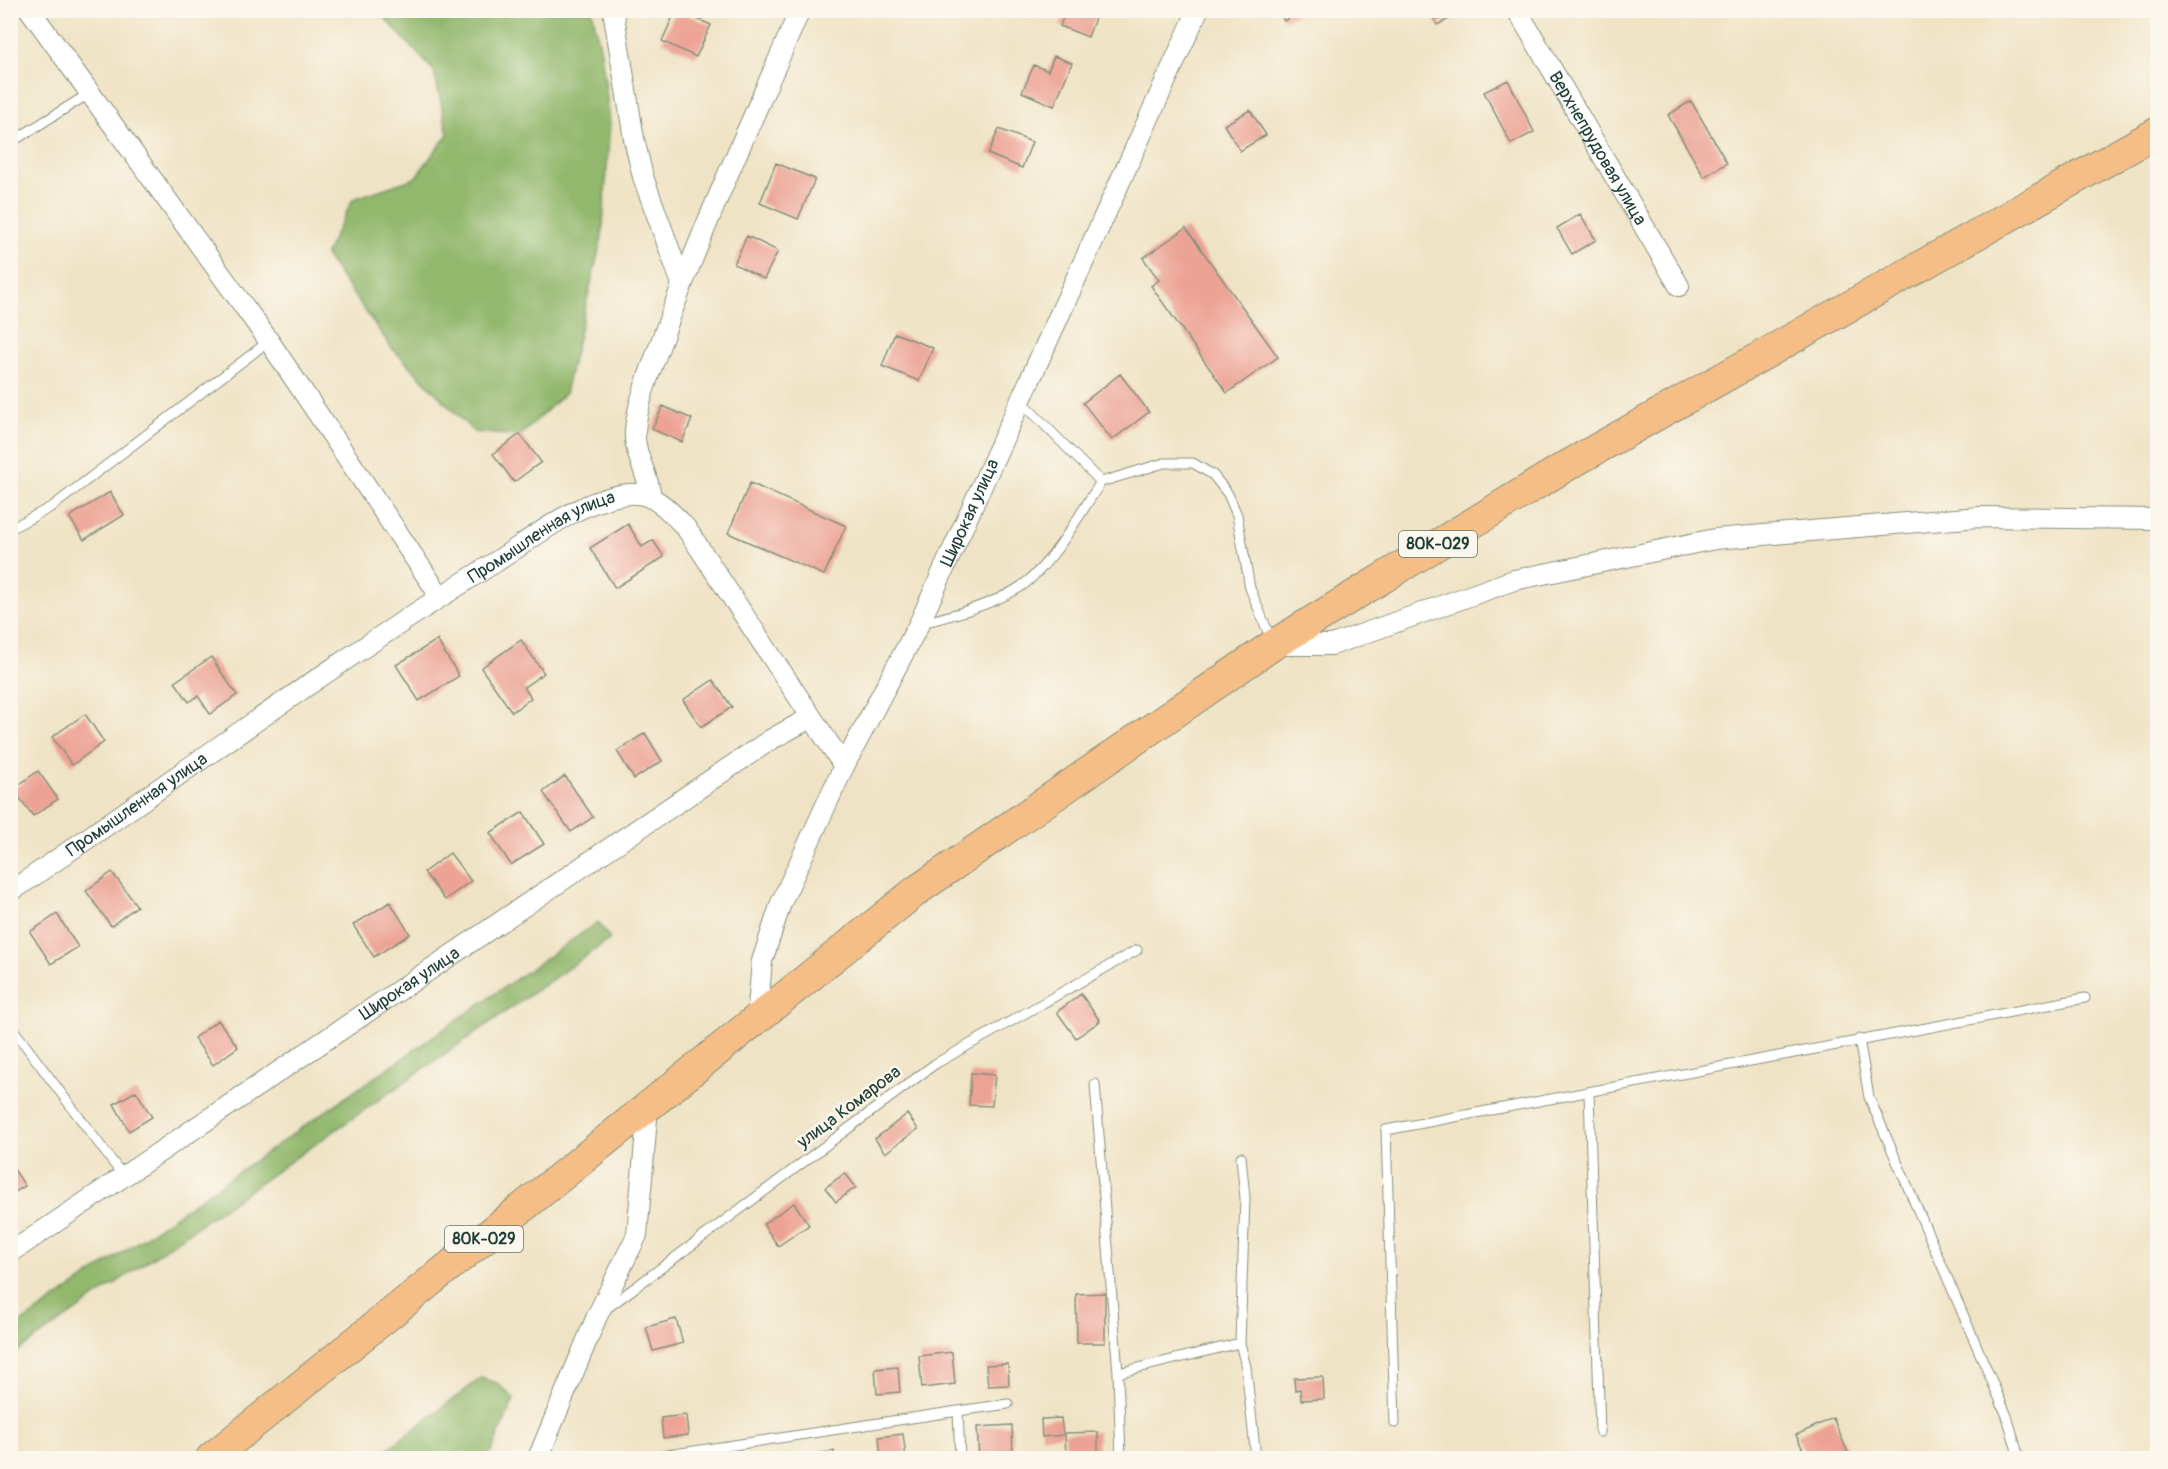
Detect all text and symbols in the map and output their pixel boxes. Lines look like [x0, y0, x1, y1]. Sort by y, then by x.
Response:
street label: Верхнепрудовая улица [1544, 67, 1652, 229]
street label: Широкая улица [935, 455, 1004, 570]
street label: Промышленная улица [463, 485, 617, 588]
road number: 80К-029 [1399, 531, 1477, 557]
street label: Промышленная улица [61, 747, 212, 862]
street label: Широкая улица [355, 941, 464, 1025]
street label: улица Комарова [792, 1060, 906, 1154]
road number: 80К-029 [445, 1226, 523, 1252]

